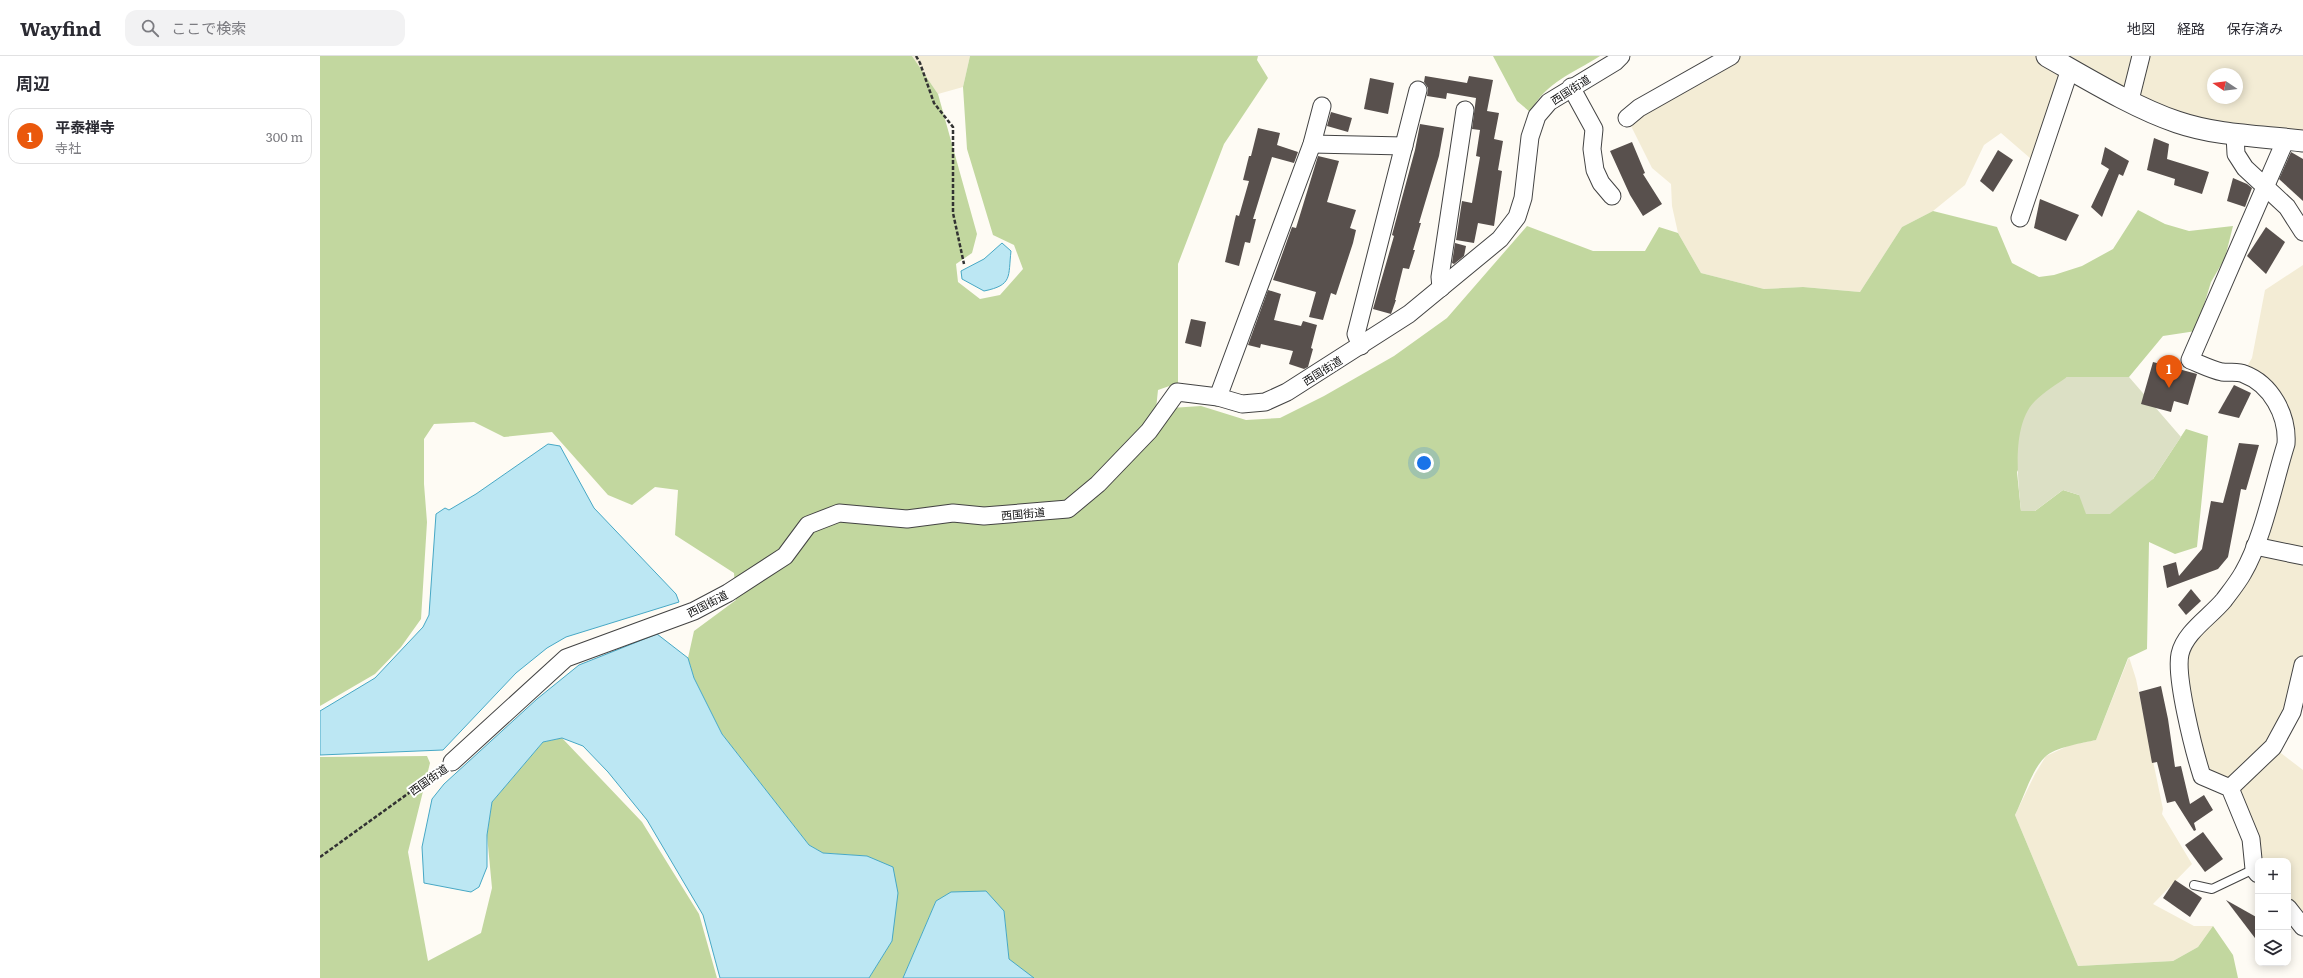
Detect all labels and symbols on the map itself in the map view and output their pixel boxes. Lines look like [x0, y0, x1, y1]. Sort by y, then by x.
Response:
north arrow [2207, 68, 2243, 104]
street label: 西国街道 [1547, 70, 1593, 108]
street label: 西国街道 [1299, 352, 1345, 388]
pin: 1 [2156, 355, 2182, 388]
your location [1414, 453, 1434, 473]
street label: 西国街道 [1000, 503, 1046, 523]
street label: 西国街道 [684, 586, 730, 620]
street label: 西国街道 [405, 760, 451, 798]

